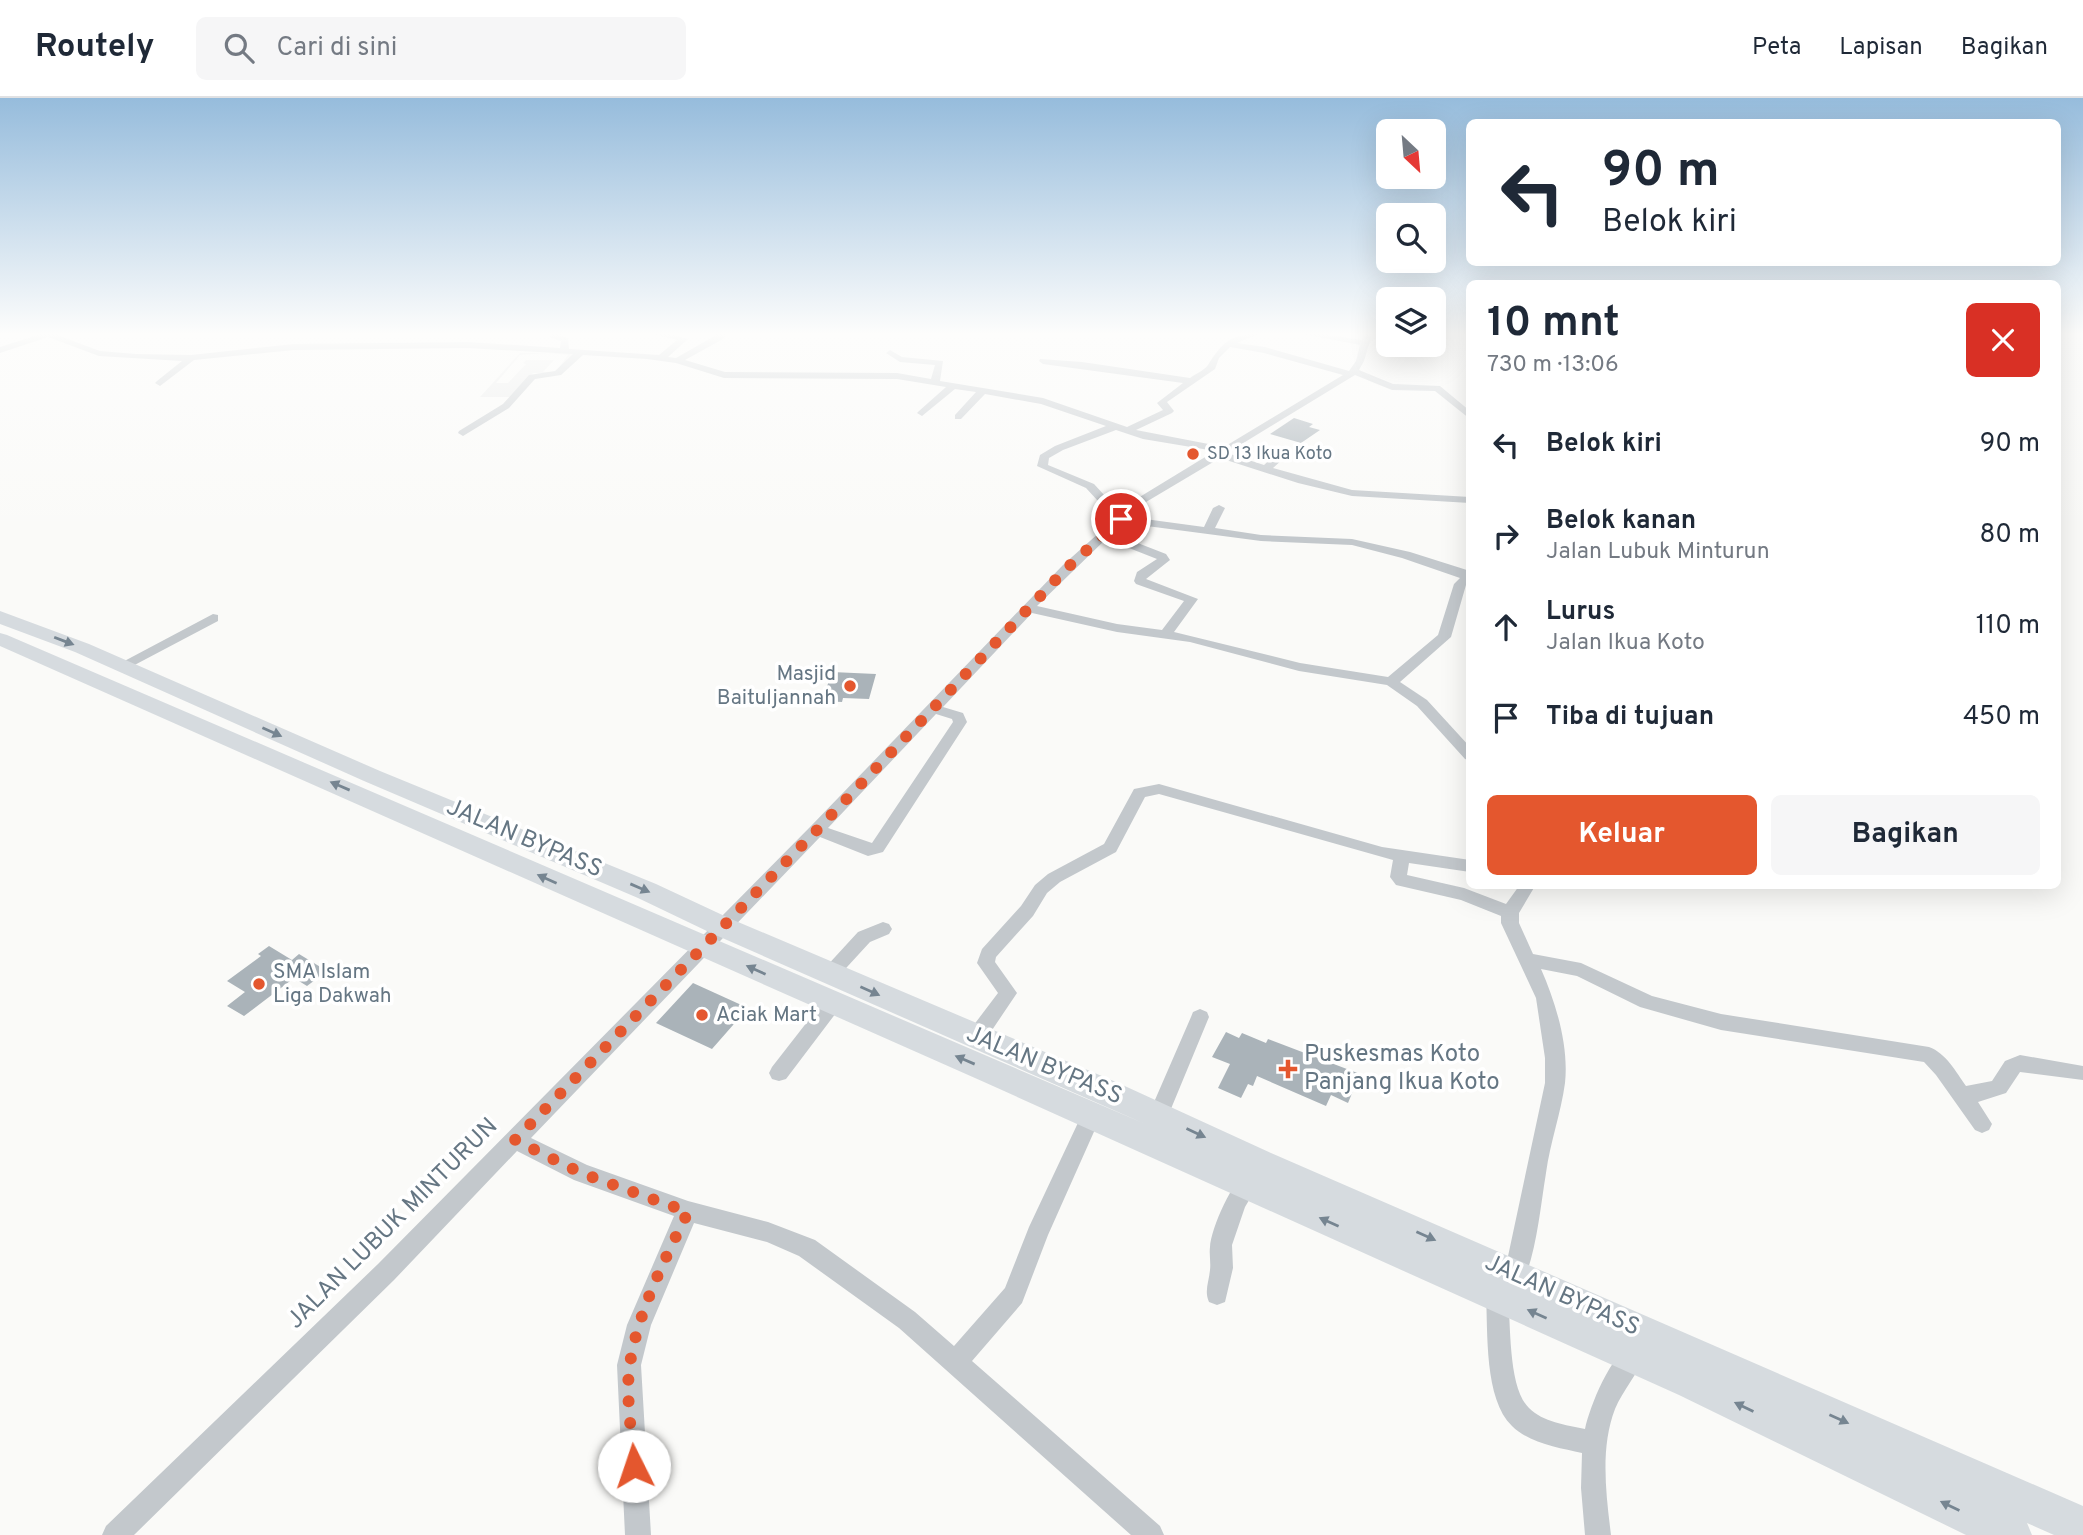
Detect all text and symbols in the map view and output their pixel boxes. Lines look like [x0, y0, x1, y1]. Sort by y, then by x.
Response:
search box [196, 17, 686, 80]
text: Routely [35, 27, 154, 69]
icon: search [220, 29, 258, 67]
text: Cari di sini [276, 32, 397, 65]
text: Peta [1752, 33, 1801, 63]
text: Lapisan [1839, 33, 1923, 63]
text: Bagikan [1961, 33, 2048, 63]
north arrow [1376, 119, 1446, 189]
map controls [1376, 119, 1446, 357]
text: 90 m [1602, 142, 1720, 204]
icon: left [1487, 147, 1578, 238]
button: search [1376, 203, 1446, 273]
text: Belok kiri [1602, 203, 1737, 243]
button: layers [1376, 287, 1446, 357]
text: 10 mnt [1487, 298, 1620, 351]
button: close [1966, 303, 2040, 377]
text: 730 m · 13:06 [1487, 351, 1619, 380]
icon: left [1487, 426, 1525, 464]
text: Belok kiri [1546, 428, 1662, 461]
text: 90 m [1980, 428, 2040, 461]
place label: SD 13 Ikua Koto [1207, 443, 1332, 466]
marker: SD 13 Ikua Koto [1185, 446, 1201, 462]
pin [1091, 489, 1151, 549]
icon: arrive [1102, 500, 1140, 538]
text: Belok kanan [1546, 505, 1696, 538]
icon: right [1487, 517, 1525, 555]
text: 80 m [1980, 519, 2040, 552]
text: Jalan Lubuk Minturun [1546, 538, 1770, 567]
text: Lurus [1546, 596, 1615, 629]
icon: ahead [1487, 608, 1525, 646]
text: 110 m [1976, 610, 2040, 643]
text: Jalan Ikua Koto [1546, 629, 1705, 658]
one-way arrow [53, 636, 74, 647]
place label: Masjid Baituljannah [717, 661, 836, 712]
marker: Masjid Baituljannah [842, 678, 858, 694]
icon: arrive [1487, 699, 1525, 737]
text: Tiba di tujuan [1546, 701, 1714, 734]
text: 450 m [1963, 701, 2040, 734]
one-way arrow [262, 727, 283, 738]
one-way arrow [329, 781, 350, 792]
street label: JALAN BYPASS [441, 793, 607, 885]
button: Keluar [1487, 795, 1757, 875]
button: Bagikan [1771, 795, 2040, 875]
one-way arrow [537, 873, 558, 884]
one-way arrow [629, 883, 650, 894]
place label: SMA Islam Liga Dakwah [273, 959, 392, 1010]
one-way arrow [746, 964, 766, 976]
marker: SMA Islam Liga Dakwah [251, 976, 267, 992]
one-way arrow [859, 986, 880, 997]
place label: Aciak Mart [716, 1002, 817, 1029]
marker: Aciak Mart [694, 1007, 710, 1023]
street label: JALAN BYPASS [961, 1020, 1127, 1112]
place label: Puskesmas Koto Panjang Ikua Koto [1304, 1040, 1500, 1098]
one-way arrow [954, 1054, 975, 1065]
marker: Puskesmas Koto Panjang Ikua Koto [1278, 1059, 1298, 1079]
street label: JALAN LUBUK MINTURUN [281, 1112, 505, 1336]
one-way arrow [1186, 1128, 1206, 1139]
one-way arrow [1319, 1216, 1339, 1228]
one-way arrow [1416, 1230, 1436, 1242]
street label: JALAN BYPASS [1480, 1248, 1644, 1344]
one-way arrow [1527, 1308, 1547, 1320]
one-way arrow [1734, 1401, 1755, 1412]
one-way arrow [1829, 1413, 1849, 1425]
position arrow [597, 1429, 671, 1503]
one-way arrow [1940, 1500, 1960, 1511]

